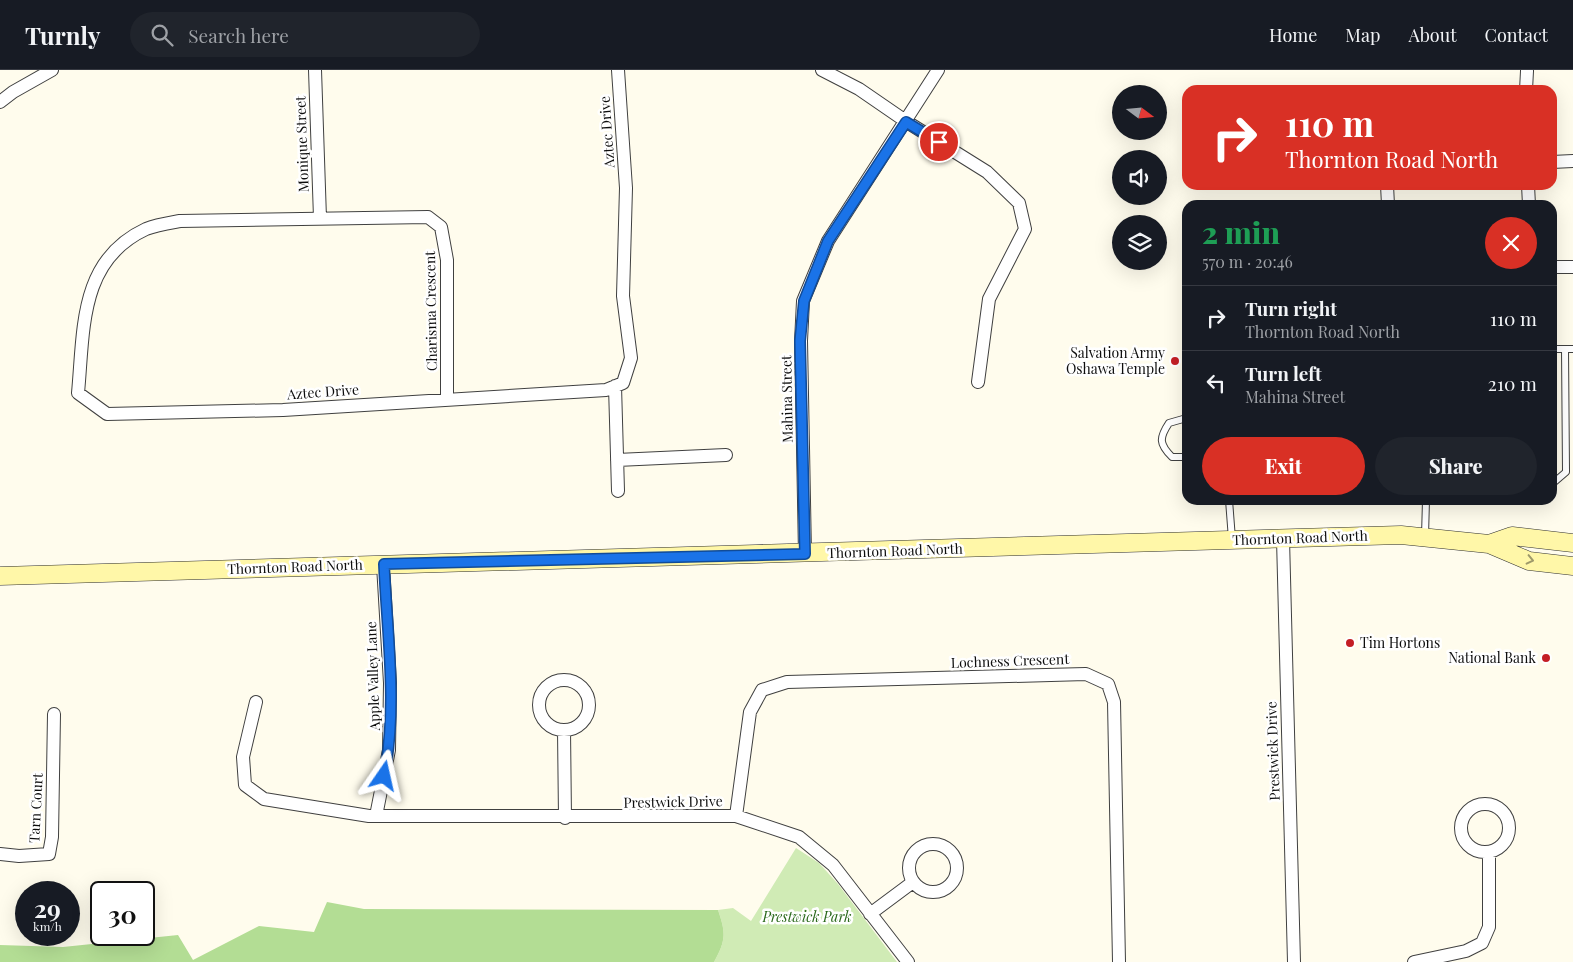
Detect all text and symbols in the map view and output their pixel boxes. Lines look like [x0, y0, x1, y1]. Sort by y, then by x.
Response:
search box [130, 12, 480, 57]
text: Turnly [25, 19, 100, 51]
icon: search [148, 21, 176, 49]
text: Search here [188, 22, 289, 48]
text: Home [1269, 23, 1317, 47]
text: Map [1345, 23, 1380, 47]
text: About [1408, 23, 1457, 47]
text: Contact [1485, 23, 1548, 47]
north arrow [1112, 85, 1168, 140]
map controls [1112, 85, 1167, 270]
street label: Monique Street [290, 95, 313, 192]
street label: Aztec Drive [595, 95, 619, 170]
text: 110 m [1285, 99, 1374, 146]
icon: right [1202, 105, 1267, 170]
pin [918, 121, 960, 163]
icon: arrive [925, 128, 953, 156]
text: Thornton Road North [1285, 144, 1498, 174]
button: sound [1112, 150, 1167, 205]
text: 2 min [1202, 212, 1280, 252]
button: layers [1112, 215, 1167, 270]
button: close [1485, 217, 1537, 269]
street label: Charisma Crescent [420, 250, 441, 371]
text: 570 m · 20:46 [1202, 251, 1293, 272]
text: Turn right [1245, 295, 1337, 321]
icon: right [1202, 304, 1230, 332]
text: 110 m [1490, 305, 1537, 331]
text: Thornton Road North [1245, 321, 1400, 342]
place label: Salvation Army Oshawa Temple [1066, 343, 1165, 378]
street label: Mahina Street [776, 354, 797, 443]
marker: Salvation Army Oshawa Temple [1169, 355, 1181, 367]
text: Turn left [1245, 360, 1322, 386]
icon: left [1202, 369, 1230, 397]
text: 210 m [1488, 370, 1537, 396]
street label: Aztec Drive [285, 380, 360, 404]
text: Mahina Street [1245, 386, 1345, 407]
button: Exit [1202, 437, 1365, 495]
button: Share [1375, 437, 1537, 495]
street label: Thornton Road North [1232, 526, 1369, 549]
street label: Thornton Road North [827, 539, 964, 562]
one-way arrow [1525, 554, 1534, 565]
street label: Thornton Road North [227, 555, 364, 578]
street label: Apple Valley Lane [361, 621, 384, 732]
place label: Tim Hortons [1360, 633, 1440, 652]
marker: Tim Hortons [1344, 637, 1356, 649]
place label: National Bank [1448, 648, 1536, 667]
street label: Lochness Crescent [950, 649, 1071, 672]
marker: National Bank [1540, 652, 1552, 664]
street label: Prestwick Drive [1261, 701, 1284, 801]
position arrow [357, 749, 409, 801]
street label: Tarn Court [24, 771, 47, 844]
street label: Prestwick Drive [623, 791, 723, 812]
speed limit sign: 30 [90, 881, 155, 946]
text: 29 [34, 891, 61, 924]
park label: Prestwick Park [761, 907, 852, 926]
text: km/h [33, 918, 62, 934]

